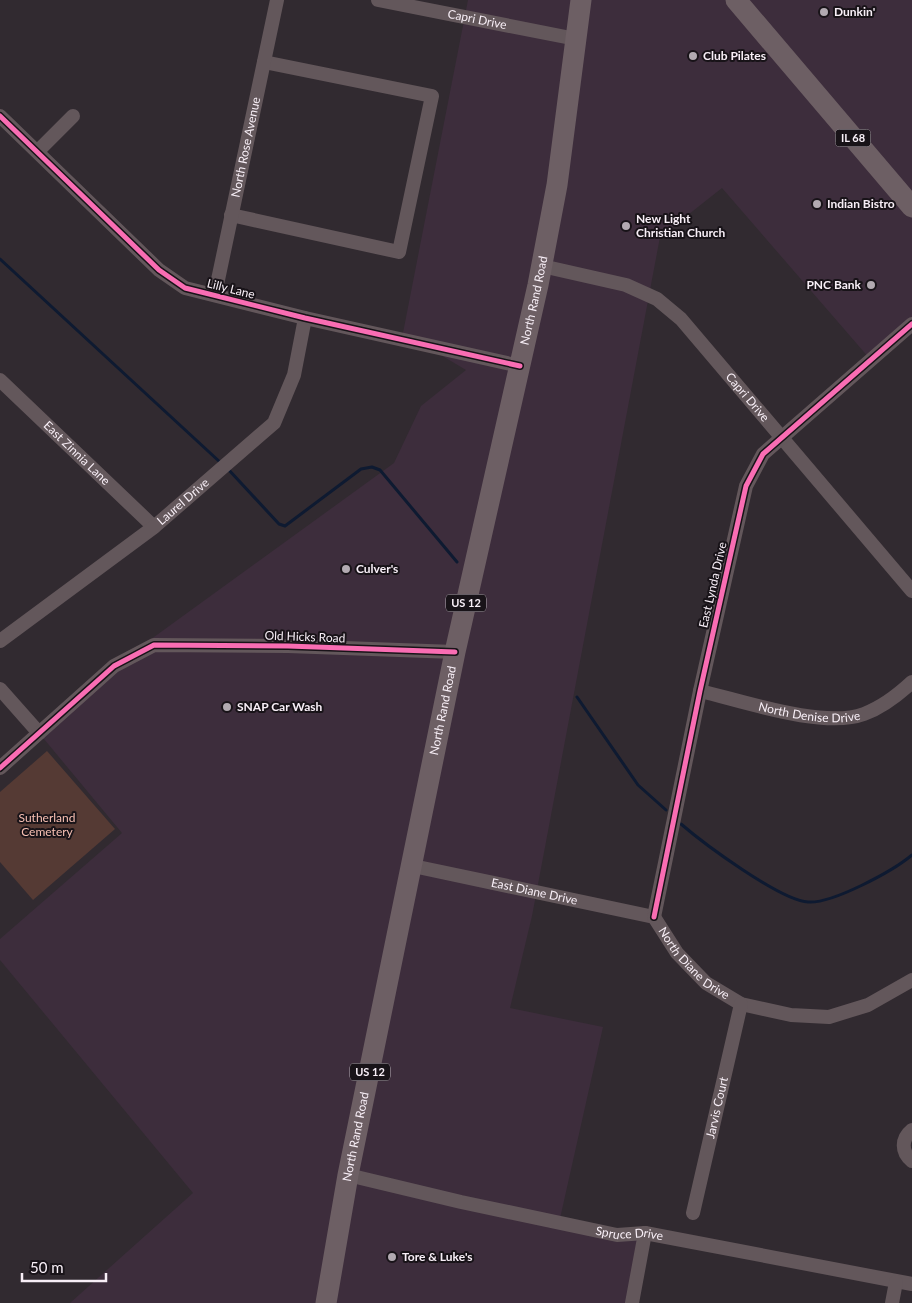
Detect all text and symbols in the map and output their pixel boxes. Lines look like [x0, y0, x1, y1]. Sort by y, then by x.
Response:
place label: Dunkin' [834, 4, 875, 19]
street label: Capri Drive [446, 6, 508, 32]
marker: Dunkin' [818, 6, 830, 18]
place label: Club Pilates [703, 48, 766, 63]
marker: Club Pilates [687, 50, 699, 62]
street label: North Rose Avenue [228, 96, 263, 199]
road number: IL 68 [836, 130, 870, 146]
place label: Indian Bistro [827, 196, 895, 211]
marker: Indian Bistro [811, 198, 823, 210]
place label: New Light Christian Church [636, 211, 726, 240]
marker: New Light Christian Church [620, 220, 632, 232]
street label: North Rand Road [517, 255, 550, 346]
street label: Lilly Lane [206, 275, 257, 302]
place label: PNC Bank [806, 277, 862, 292]
marker: PNC Bank [865, 279, 877, 291]
street label: Capri Drive [723, 369, 773, 425]
street label: East Zinnia Lane [41, 418, 113, 488]
street label: Laurel Drive [154, 475, 212, 528]
street label: East Lynda Drive [695, 540, 730, 629]
place label: Culver's [356, 561, 398, 576]
marker: Culver's [340, 563, 352, 575]
road number: US 12 [446, 594, 486, 612]
street label: Old Hicks Road [264, 628, 346, 645]
street label: North Rand Road [426, 664, 459, 756]
place label: SNAP Car Wash [237, 699, 322, 714]
street label: North Denise Drive [757, 699, 862, 725]
marker: SNAP Car Wash [221, 701, 233, 713]
park label: Sutherland Cemetery [19, 810, 76, 839]
street label: East Diane Drive [490, 875, 579, 908]
street label: North Diane Drive [655, 924, 732, 1002]
road number: US 12 [350, 1064, 390, 1080]
street label: Jarvis Court [702, 1075, 731, 1140]
street label: North Rand Road [339, 1091, 372, 1182]
street label: Spruce Drive [594, 1223, 664, 1243]
place label: Tore & Luke's [402, 1249, 473, 1264]
scale bar [22, 1250, 106, 1282]
marker: Tore & Luke's [386, 1251, 398, 1263]
text: 50 m [30, 1258, 64, 1276]

